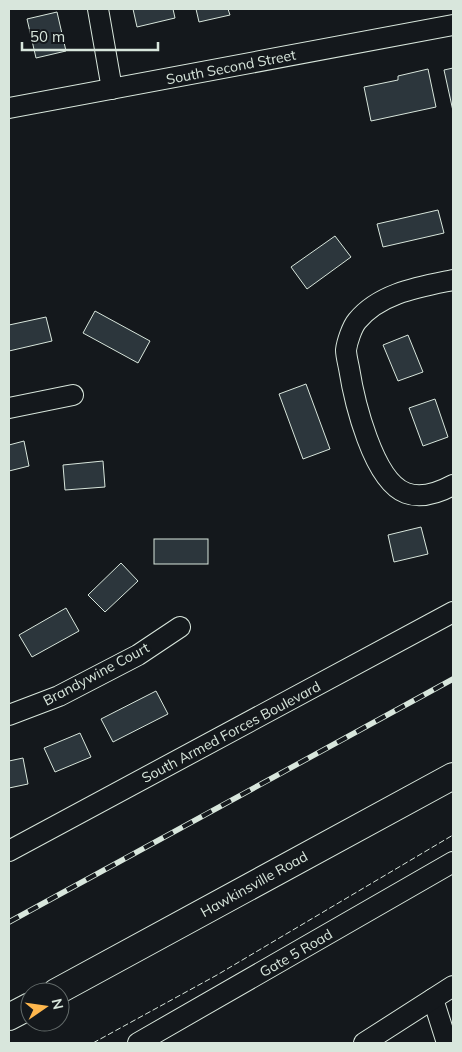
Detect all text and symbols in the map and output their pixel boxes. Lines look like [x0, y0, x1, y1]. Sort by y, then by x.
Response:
scale bar [22, 20, 159, 52]
text: 50 m [30, 27, 65, 46]
street label: South Second Street [165, 46, 297, 88]
street label: Brandywine Court [40, 638, 152, 710]
street label: South Armed Forces Boulevard [138, 677, 324, 787]
street label: Hawkinsville Road [197, 847, 311, 921]
street label: Gate 5 Road [256, 925, 336, 981]
north arrow [20, 982, 70, 1032]
text: N [48, 997, 68, 1011]

